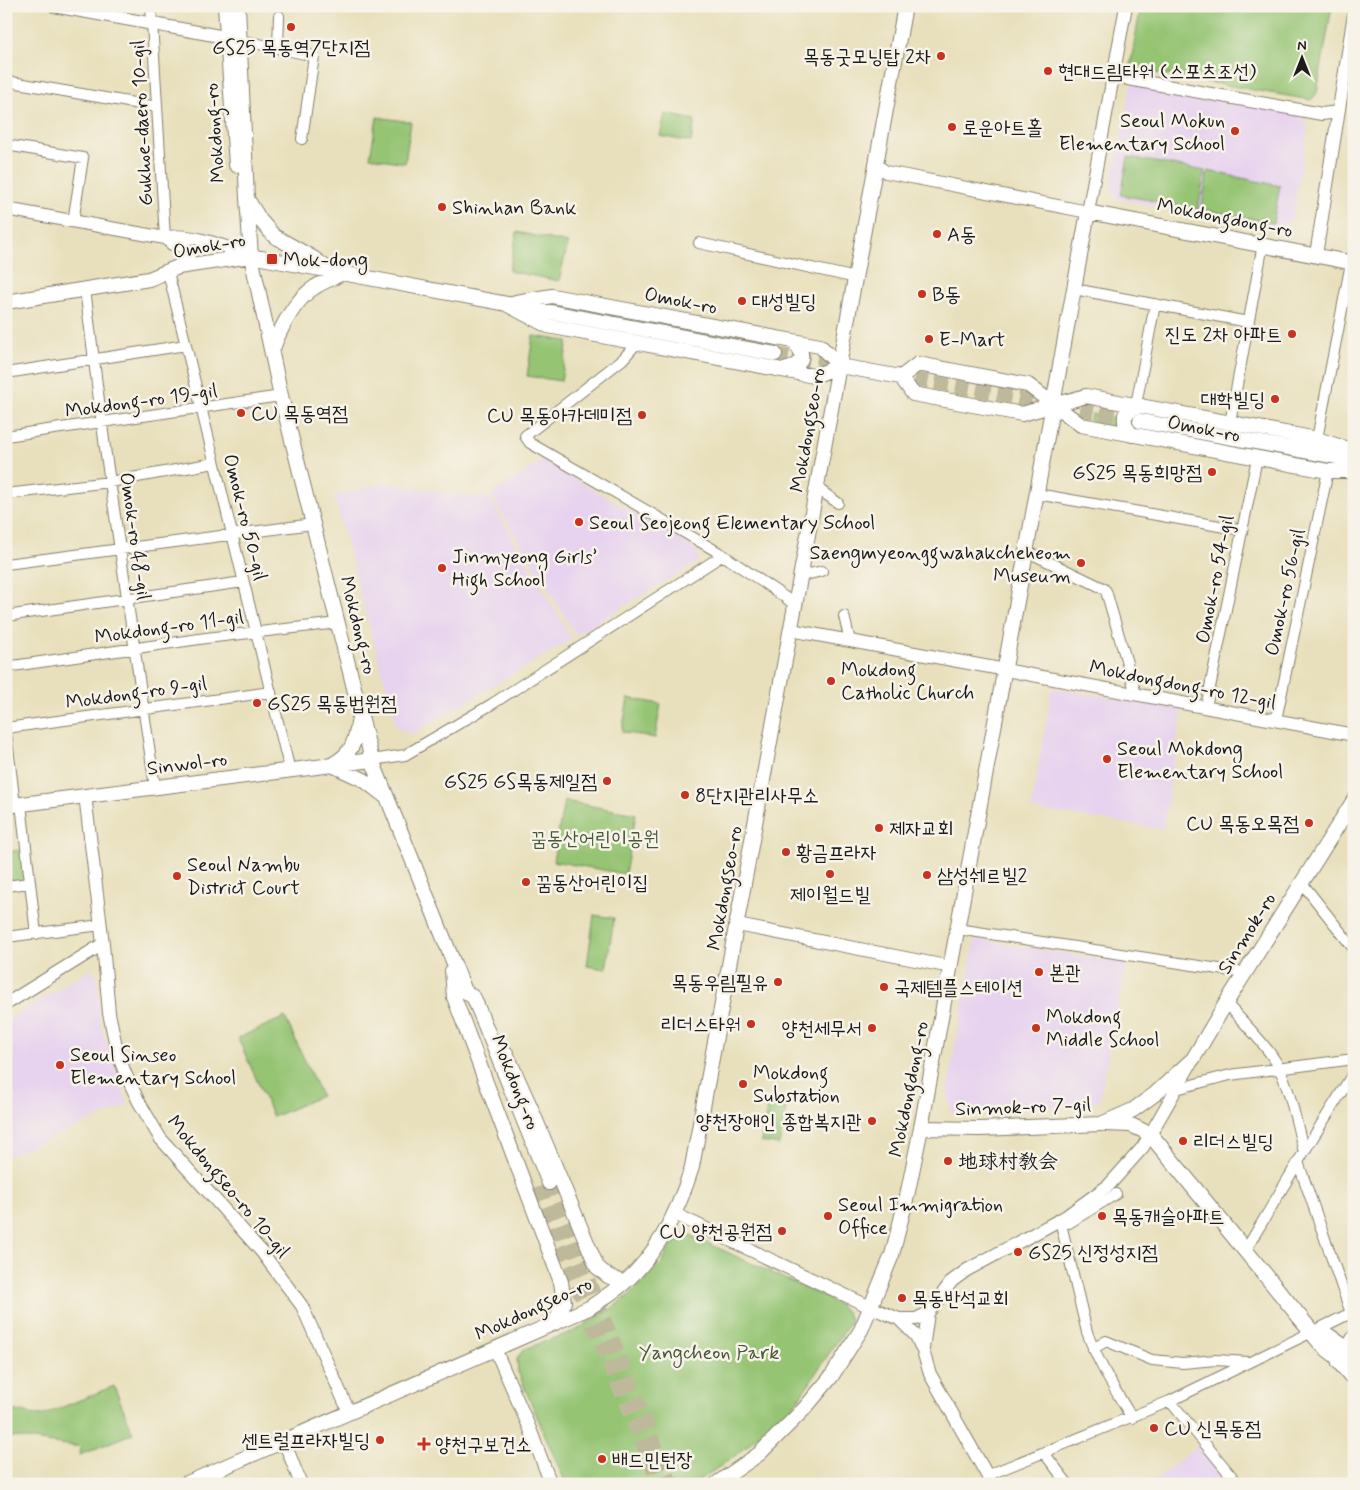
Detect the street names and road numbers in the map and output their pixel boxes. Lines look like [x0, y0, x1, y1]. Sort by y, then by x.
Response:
street label: Gukhoe-daero 10-gil [125, 39, 160, 207]
street label: Mokdong-ro [199, 82, 234, 184]
street label: Mokdongdong-ro [1154, 192, 1295, 247]
street label: Omok-ro [171, 227, 248, 266]
street label: Omok-ro [642, 281, 720, 322]
street label: Mokdongseo-ro [784, 366, 835, 495]
street label: Mokdong-ro 19-gil [63, 377, 220, 428]
street label: Omok-ro [1165, 409, 1243, 450]
street label: Omok-ro 50-gil [216, 451, 273, 584]
street label: Omok-ro 48-gil [112, 471, 157, 602]
street label: Omok-ro 54-gil [1190, 513, 1241, 646]
street label: Omok-ro 56-gil [1259, 526, 1312, 658]
street label: Mokdong-ro [330, 573, 383, 678]
street label: Mokdong-ro 11-gil [93, 604, 246, 653]
street label: Mokdongdong-ro 12-gil [1087, 654, 1279, 719]
street label: Mokdong-ro 9-gil [64, 670, 209, 719]
street label: Sinwol-ro [145, 746, 229, 783]
street label: Mokdongseo-ro [701, 824, 752, 953]
street label: Sinmok-ro [1212, 888, 1283, 980]
street label: Mokdongdong-ro [883, 1019, 938, 1160]
street label: Mokdong-ro [481, 1031, 546, 1135]
street label: Sinmok-ro 7-gil [954, 1092, 1092, 1123]
street label: Mokdongseo-ro 10-gil [158, 1110, 296, 1266]
street label: Mokdongseo-ro [471, 1270, 597, 1350]

